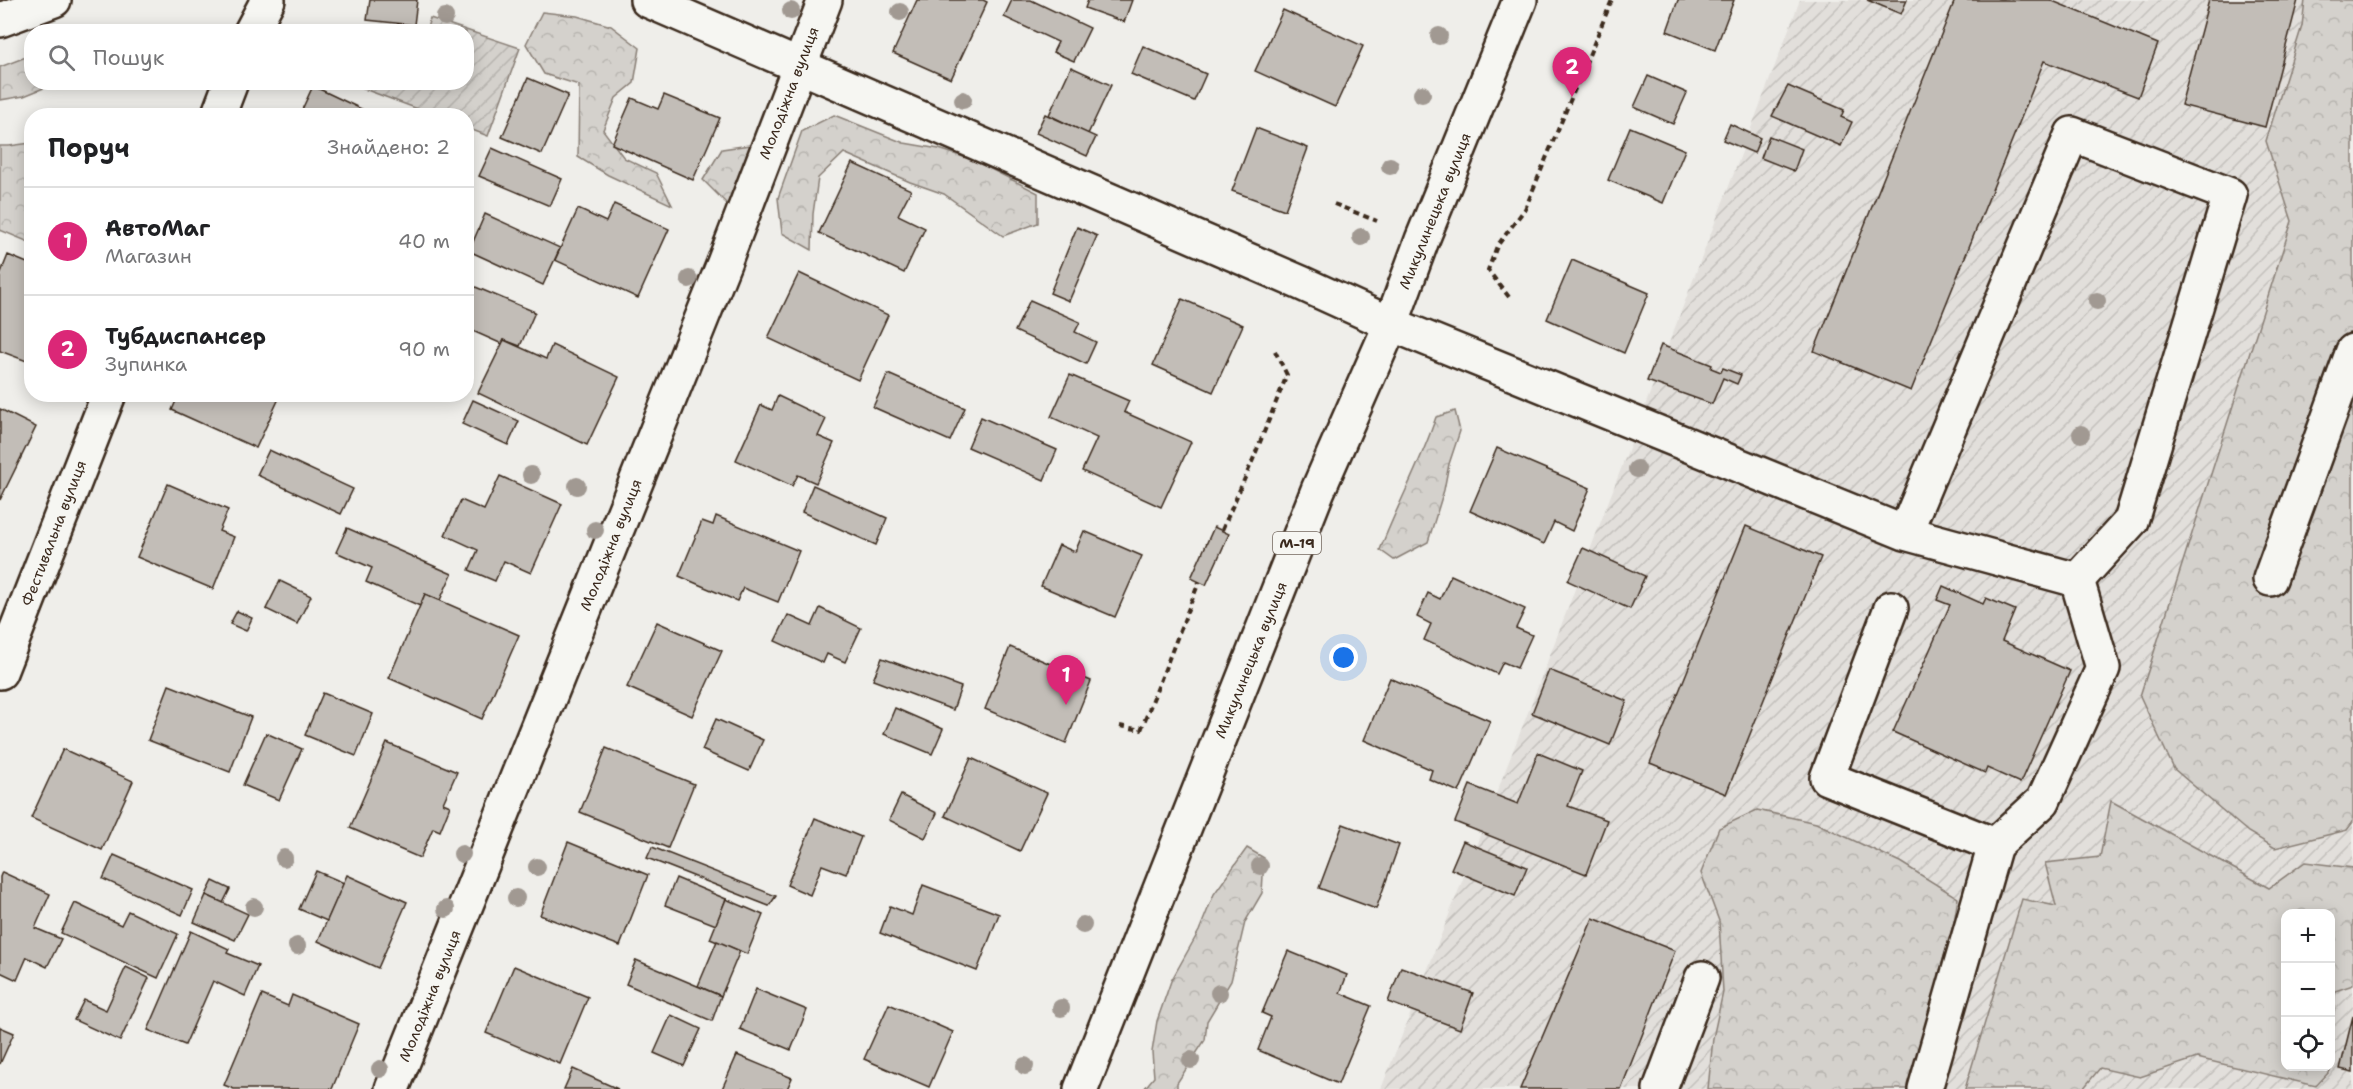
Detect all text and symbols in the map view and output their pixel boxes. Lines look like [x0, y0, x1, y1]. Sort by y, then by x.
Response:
search box [24, 24, 474, 90]
street label: Молодіжна вулиця [754, 24, 824, 162]
icon: search [45, 41, 78, 74]
text: Пошук [93, 43, 164, 72]
pin: 2 [1552, 48, 1592, 97]
text: Поруч [48, 130, 130, 165]
street label: Микулинецька вулиця [1394, 130, 1476, 292]
text: Знайдено: 2 [327, 134, 450, 160]
text: АвтоМаг [105, 214, 210, 243]
text: 1 [63, 228, 72, 254]
text: 40 m [398, 228, 450, 254]
text: Магазин [105, 243, 192, 269]
text: Тубдиспансер [105, 322, 266, 351]
text: 2 [61, 336, 75, 362]
text: 90 m [398, 336, 450, 362]
text: Зупинка [105, 351, 187, 377]
street label: Фестивальна вулиця [17, 457, 91, 609]
street label: Молодіжна вулиця [575, 476, 647, 614]
road number: М-19 [1273, 532, 1321, 554]
street label: Микулинецька вулиця [1210, 579, 1292, 741]
your location [1329, 643, 1358, 672]
pin: 1 [1046, 656, 1086, 705]
map controls [2281, 909, 2335, 1071]
button: + [2281, 909, 2335, 963]
street label: Молодіжна вулиця [394, 927, 466, 1065]
button: − [2281, 963, 2335, 1017]
button: locate [2281, 1017, 2335, 1071]

